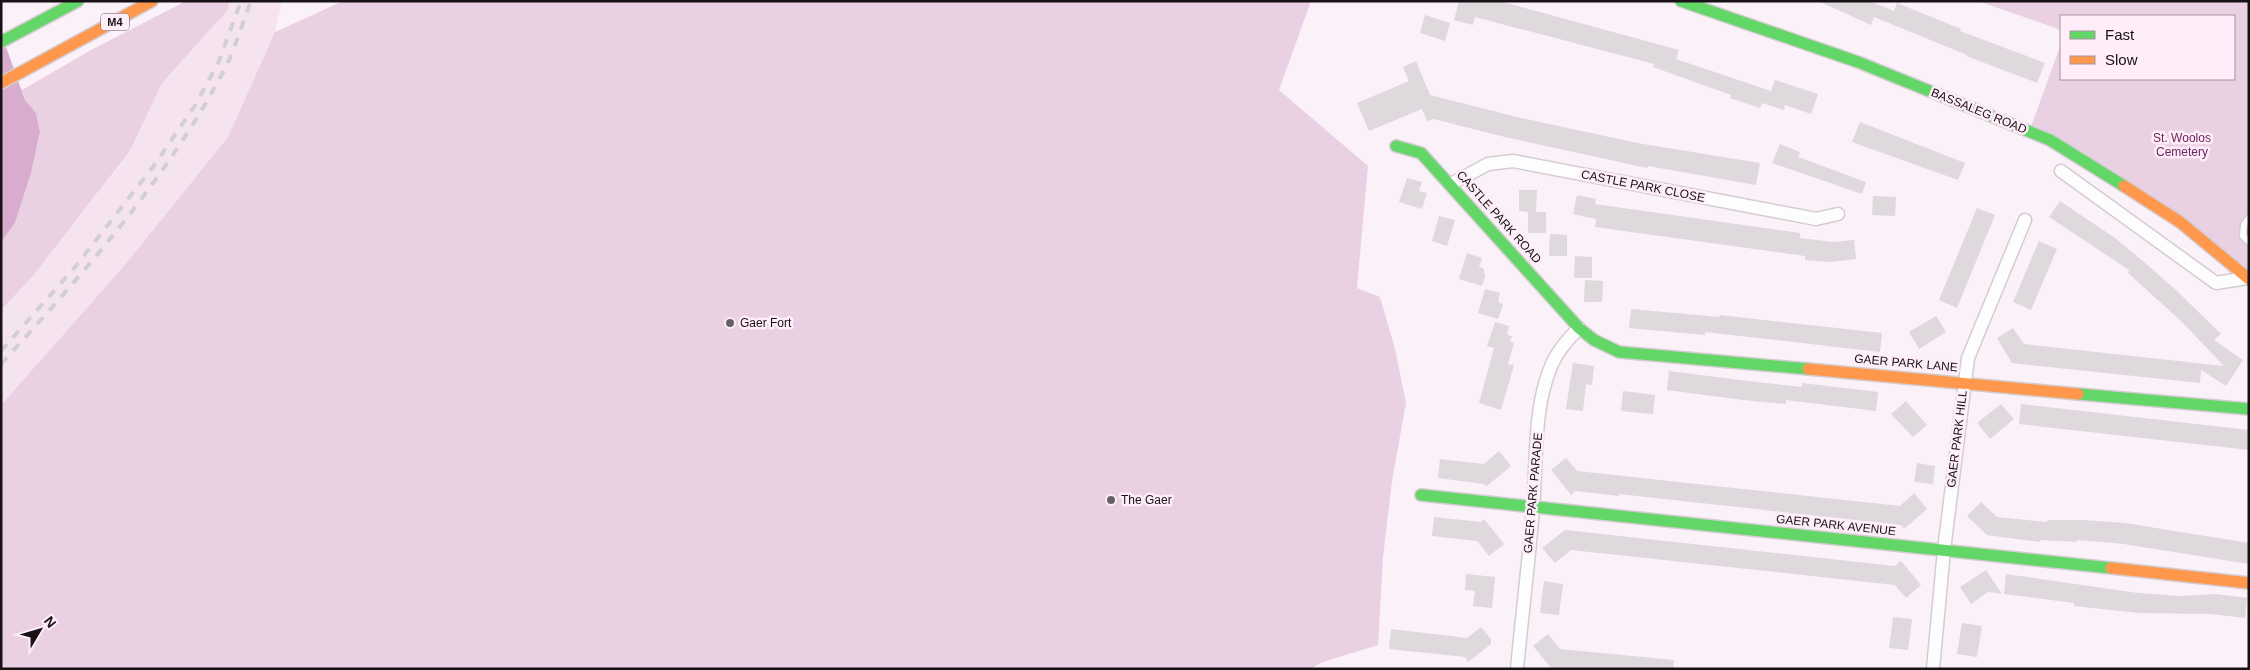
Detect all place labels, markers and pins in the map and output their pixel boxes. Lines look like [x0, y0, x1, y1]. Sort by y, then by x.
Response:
place label: Gaer Fort [740, 316, 792, 330]
marker: Gaer Fort [724, 317, 736, 329]
place label: The Gaer [1121, 493, 1172, 507]
marker: The Gaer [1105, 494, 1117, 506]

